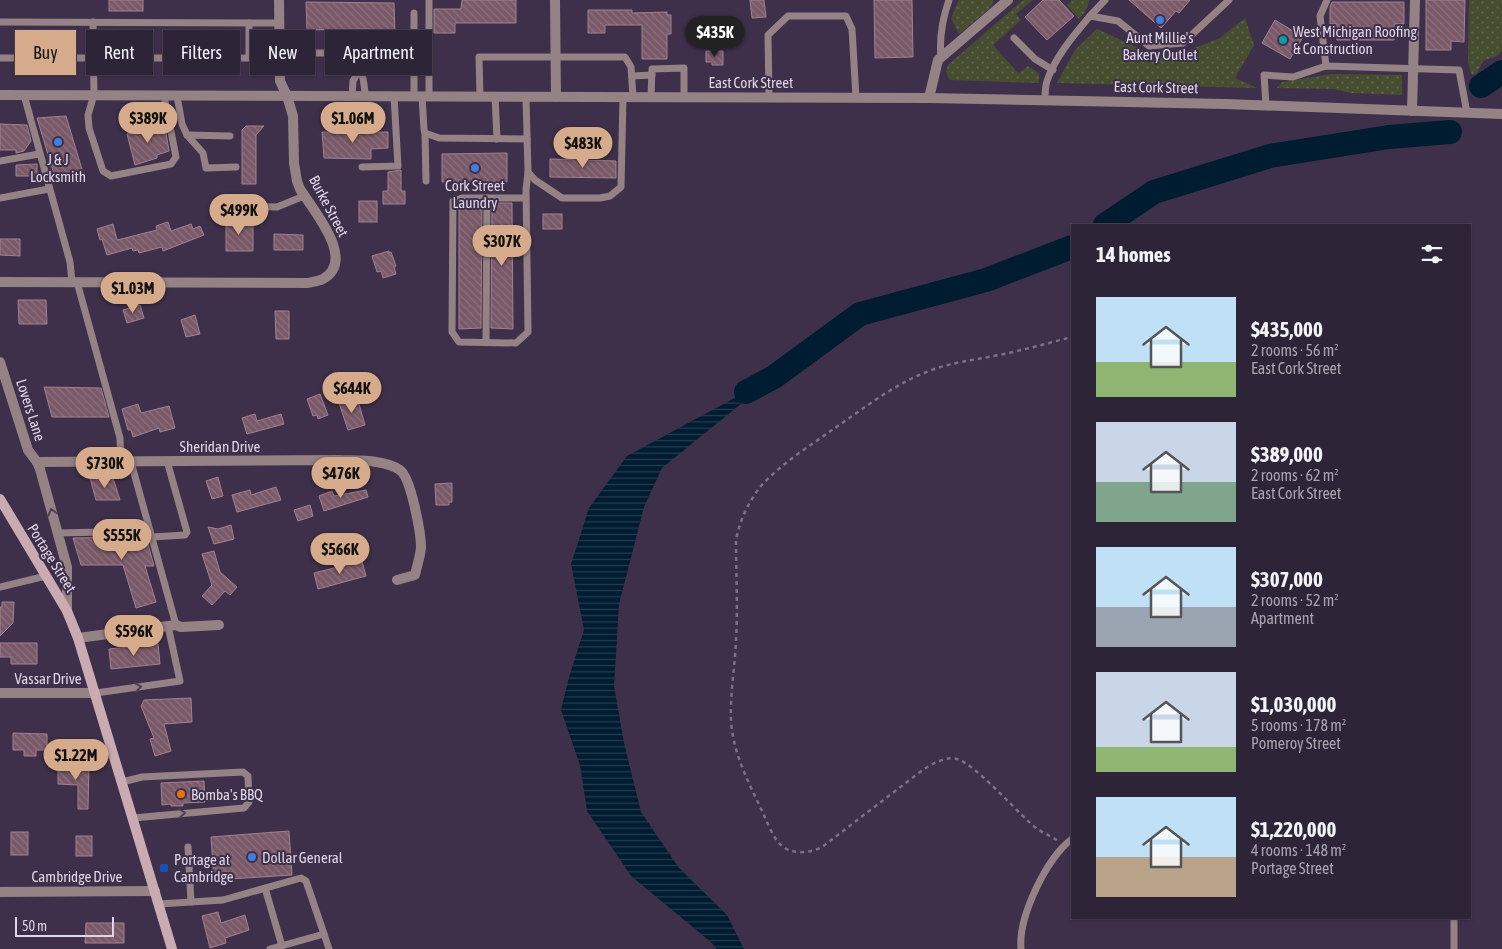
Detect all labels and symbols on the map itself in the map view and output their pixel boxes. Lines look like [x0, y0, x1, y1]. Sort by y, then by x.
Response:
marker: Aunt Millie's Bakery Outlet [1154, 14, 1166, 26]
pin: $435K [680, 15, 750, 58]
place label: West Michigan Roofing & Construction [1293, 23, 1418, 57]
place label: Aunt Millie's Bakery Outlet [1122, 29, 1198, 63]
marker: West Michigan Roofing & Construction [1277, 34, 1289, 46]
street label: East Cork Street [709, 74, 793, 91]
street label: East Cork Street [1113, 78, 1199, 96]
pin: $389K [113, 102, 183, 144]
pin: $1.06M [312, 102, 394, 144]
pin: $483K [548, 126, 618, 169]
marker: J & J Locksmith [52, 136, 64, 148]
place label: J & J Locksmith [30, 151, 86, 185]
marker: Cork Street Laundry [469, 162, 481, 174]
street label: Burke Street [306, 172, 352, 240]
place label: Cork Street Laundry [445, 177, 505, 211]
pin: $499K [204, 194, 274, 236]
pin: $307K [467, 224, 537, 267]
pin: $1.03M [92, 272, 174, 314]
pin: $644K [317, 372, 387, 414]
street label: Lovers Lane [13, 377, 49, 443]
street label: Sheridan Drive [180, 438, 261, 455]
pin: $730K [70, 446, 140, 489]
pin: $476K [306, 456, 376, 499]
one-way arrow [47, 508, 57, 516]
pin: $555K [87, 518, 157, 561]
street label: Portage Street [24, 521, 80, 595]
pin: $566K [305, 532, 375, 575]
pin: $596K [99, 614, 169, 657]
street label: Vassar Drive [14, 670, 82, 687]
one-way arrow [134, 682, 142, 693]
pin: $1.22M [35, 738, 117, 781]
place label: Bomba's BBQ [191, 786, 263, 803]
marker: Bomba's BBQ [175, 788, 187, 800]
one-way arrow [178, 808, 186, 819]
place label: Dollar General [262, 849, 343, 866]
place label: Portage at Cambridge [174, 851, 234, 885]
marker: Dollar General [246, 851, 258, 863]
marker: Portage at Cambridge [158, 862, 170, 874]
street label: Cambridge Drive [32, 868, 123, 885]
scale bar [15, 914, 114, 937]

